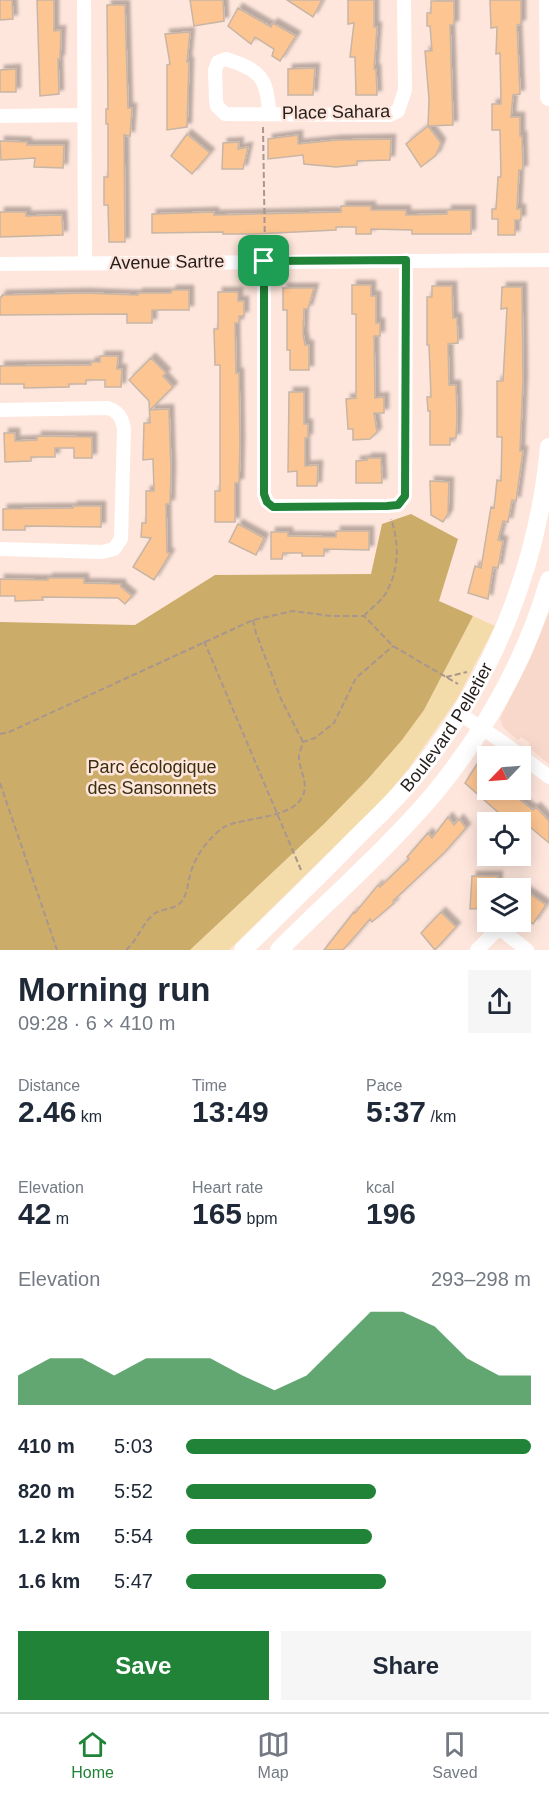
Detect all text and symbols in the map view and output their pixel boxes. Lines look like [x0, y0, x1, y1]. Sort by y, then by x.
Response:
street label: Place Sahara [282, 101, 391, 123]
pin [238, 235, 289, 286]
icon: arrive [247, 244, 280, 277]
street label: Avenue Sartre [109, 251, 225, 273]
street label: Boulevard Pelletier [396, 659, 497, 796]
north arrow [477, 746, 531, 800]
map controls [477, 746, 531, 932]
park label: Parc écologique des Sansonnets [87, 757, 217, 798]
button: locate [477, 812, 531, 866]
button: layers [477, 878, 531, 932]
button: share [468, 970, 531, 1033]
text: Morning run [18, 971, 210, 1008]
text: 09:28 · 6 × 410 m [18, 1012, 175, 1034]
text: Distance [18, 1077, 80, 1094]
text: Time [192, 1077, 227, 1094]
text: Pace [366, 1077, 402, 1094]
text: 2.46 [18, 1095, 76, 1128]
text: 13:49 [192, 1095, 269, 1128]
text: 5:37 [366, 1095, 426, 1128]
text: km [76, 1108, 102, 1125]
text: /km [426, 1108, 456, 1125]
text: Elevation [18, 1179, 84, 1196]
text: Heart rate [192, 1179, 263, 1196]
text: kcal [366, 1179, 394, 1196]
text: 42 [18, 1197, 51, 1230]
text: 165 [192, 1197, 242, 1230]
text: 196 [366, 1197, 416, 1230]
text: m [51, 1210, 69, 1227]
text: bpm [242, 1210, 278, 1227]
text: Elevation [18, 1268, 100, 1290]
text: 293–298 m [431, 1268, 531, 1290]
text: 410 m [18, 1435, 75, 1457]
text: 5:03 [114, 1435, 153, 1457]
text: 820 m [18, 1480, 75, 1502]
text: 5:52 [114, 1480, 153, 1502]
text: 1.2 km [18, 1525, 80, 1547]
text: 5:54 [114, 1525, 153, 1547]
text: 1.6 km [18, 1570, 80, 1592]
text: 5:47 [114, 1570, 153, 1592]
button: Save [18, 1631, 269, 1700]
button: Share [281, 1631, 531, 1700]
tab: Home [71, 1728, 114, 1782]
tab: Map [257, 1728, 290, 1782]
tab: Saved [432, 1728, 478, 1782]

